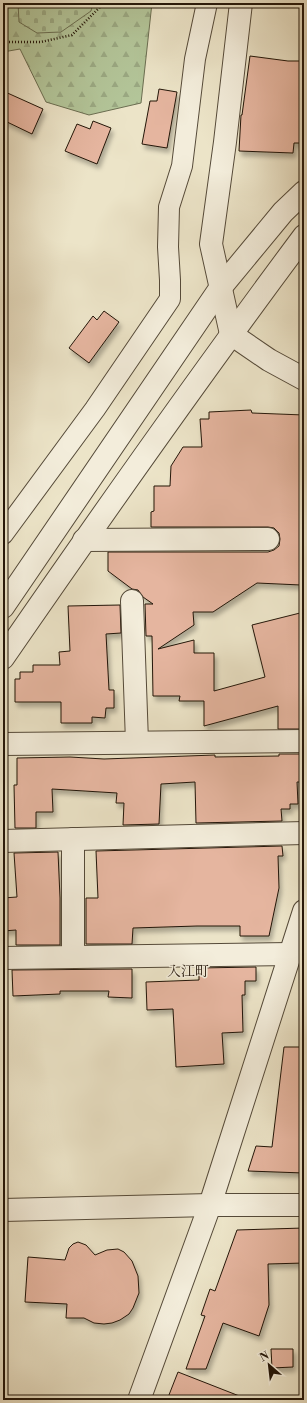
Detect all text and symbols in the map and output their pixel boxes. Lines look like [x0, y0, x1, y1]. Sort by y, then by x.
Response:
district label: 入江町 [167, 963, 209, 981]
north arrow [249, 1345, 289, 1385]
text: N [258, 1349, 272, 1365]

